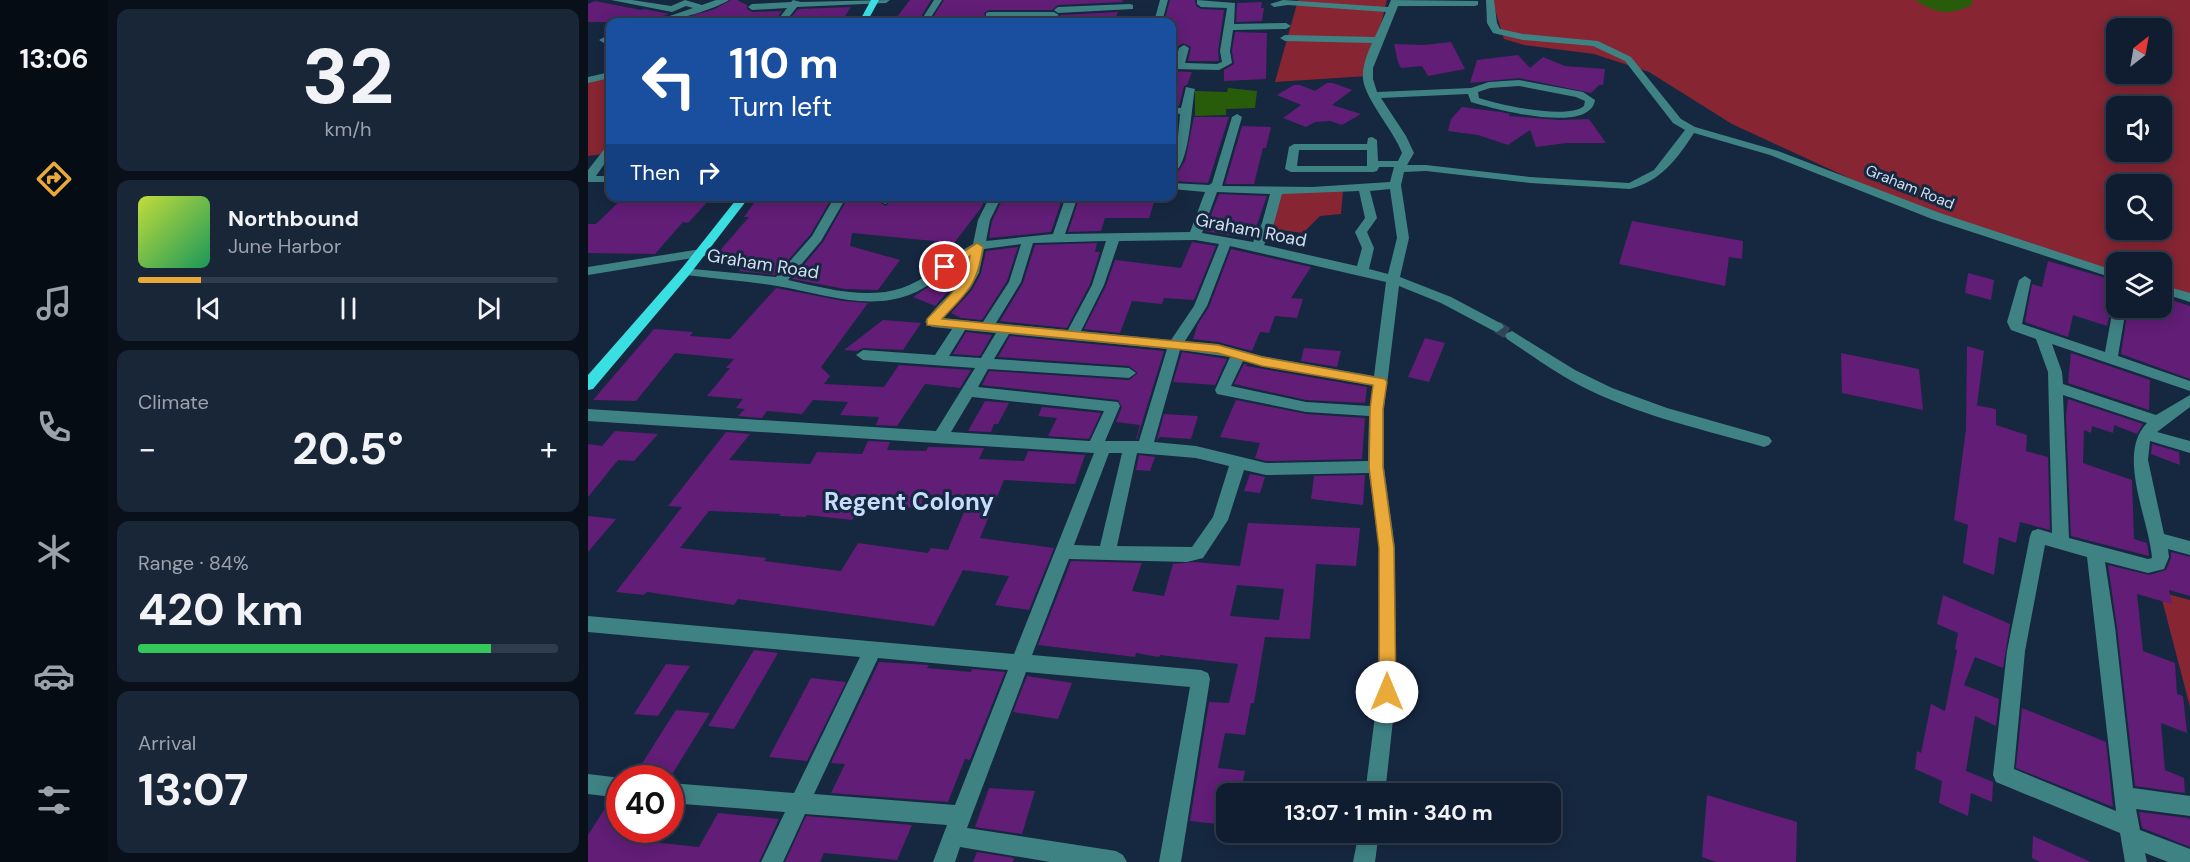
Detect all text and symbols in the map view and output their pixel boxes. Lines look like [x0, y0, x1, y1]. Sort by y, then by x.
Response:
north arrow [2106, 18, 2172, 84]
map controls [2106, 18, 2172, 318]
text: 32 [302, 26, 394, 127]
text: 110 m [729, 36, 839, 91]
text: 13:06 [19, 41, 89, 76]
icon: left [630, 42, 708, 120]
text: Turn left [729, 89, 832, 124]
button: sound [2106, 96, 2172, 162]
text: km/h [324, 116, 372, 142]
icon: right [692, 156, 725, 189]
icon: directions [33, 158, 75, 200]
text: Then [630, 158, 680, 187]
street label: Graham Road [1863, 160, 1957, 214]
button: search [2106, 174, 2172, 240]
text: Northbound [228, 204, 359, 233]
street label: Graham Road [1193, 207, 1309, 253]
text: June Harbor [228, 233, 341, 259]
pin [919, 241, 970, 292]
street label: Graham Road [705, 243, 821, 285]
icon: arrive [928, 250, 961, 283]
button: layers [2106, 252, 2172, 318]
icon: music [33, 282, 75, 324]
icon: previous [192, 292, 225, 325]
icon: pause [332, 292, 365, 325]
icon: next [472, 292, 505, 325]
text: Climate [138, 389, 209, 415]
icon: phone [33, 406, 75, 448]
text: 20.5° [292, 419, 404, 478]
text: − [138, 427, 156, 470]
text: + [540, 427, 558, 470]
district label: Regent Colony [824, 486, 994, 517]
icon: climate [33, 531, 75, 573]
text: Range · 84% [138, 550, 249, 576]
text: 420 km [138, 580, 304, 639]
icon: car [33, 655, 75, 697]
position arrow [1355, 660, 1419, 724]
text: Arrival [138, 730, 196, 756]
text: 13:07 [138, 760, 249, 819]
speed limit sign: 40 [606, 765, 684, 843]
icon: filters [33, 779, 75, 821]
text: 13:07 · 1 min · 340 m [1284, 798, 1493, 827]

